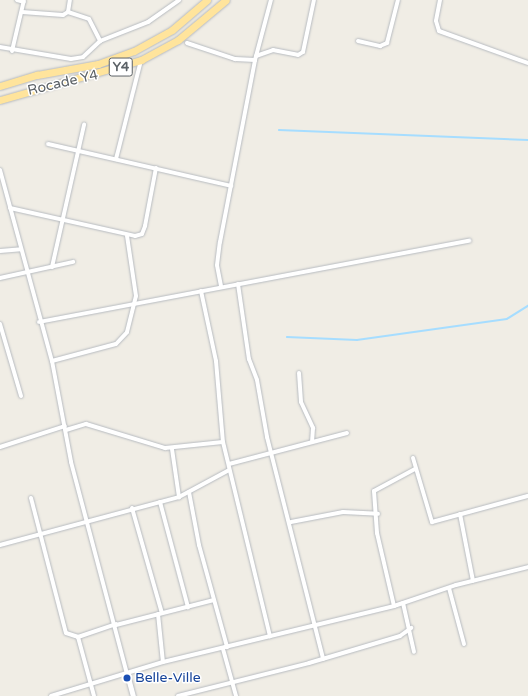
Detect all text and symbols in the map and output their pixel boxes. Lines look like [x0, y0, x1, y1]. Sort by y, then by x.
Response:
road number: Y4 [108, 56, 134, 78]
street label: Rocade Y4 [26, 67, 100, 99]
place label: Belle-Ville [135, 670, 201, 686]
marker: Belle-Ville [122, 673, 132, 683]

